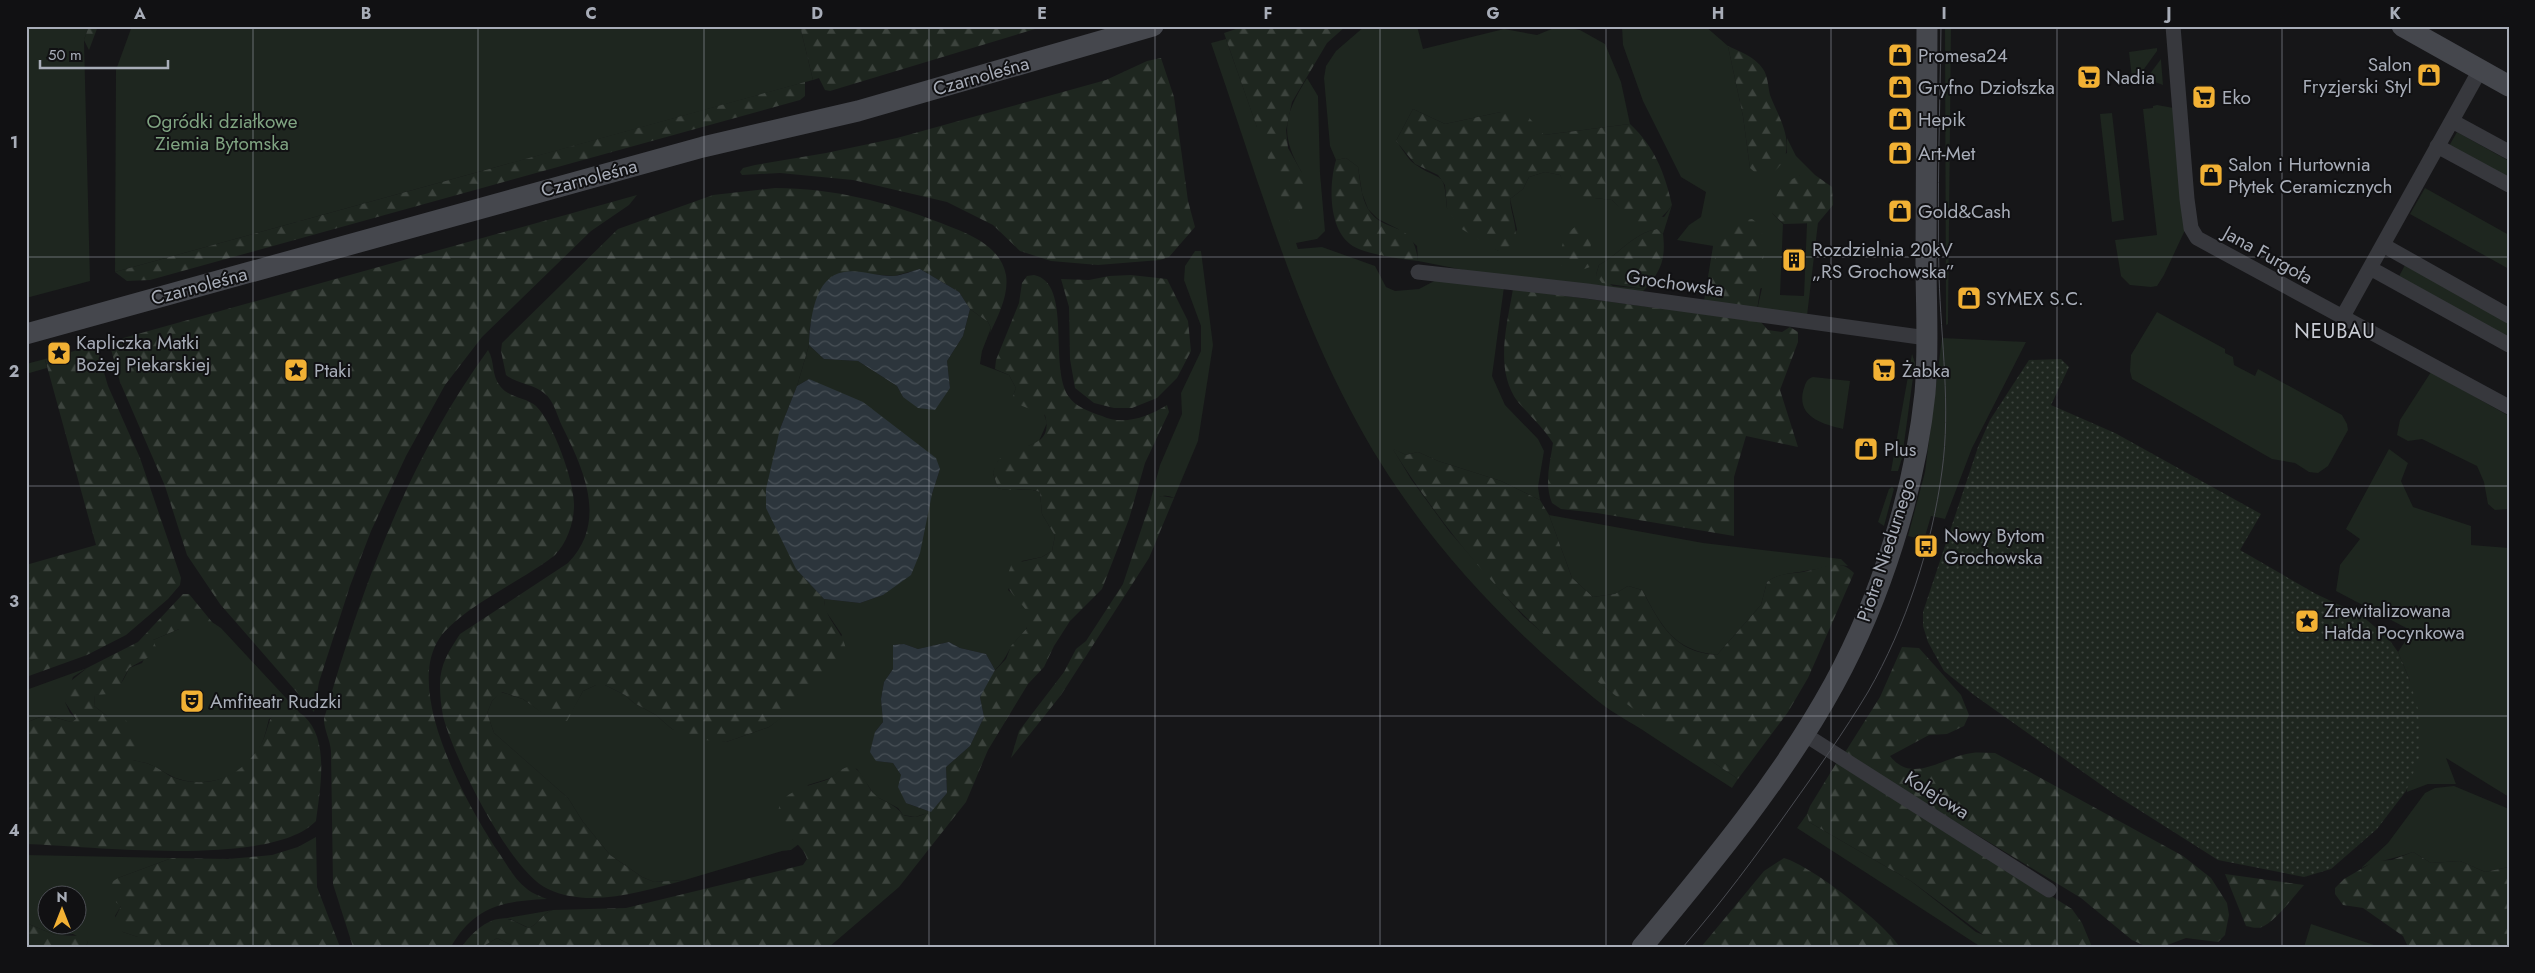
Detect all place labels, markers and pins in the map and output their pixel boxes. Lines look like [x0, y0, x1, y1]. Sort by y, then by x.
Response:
shop icon: Promesa24 [1887, 42, 1913, 68]
place label: Promesa24 [1918, 42, 2008, 69]
place label: Salon Fryzjerski Styl [2303, 51, 2412, 100]
shop icon: Salon Fryzjerski Styl [2416, 62, 2442, 88]
supermarket icon: Nadia [2076, 64, 2102, 90]
place label: Nadia [2106, 64, 2155, 91]
shop icon: Gryfno Dziołszka [1887, 74, 1913, 100]
place label: Gryfno Dziołszka [1918, 74, 2055, 101]
supermarket icon: Eko [2191, 84, 2217, 110]
place label: Eko [2222, 84, 2251, 111]
shop icon: Hepik [1887, 106, 1913, 132]
place label: Hepik [1918, 106, 1966, 133]
shop icon: Art-Met [1887, 140, 1913, 166]
place label: Art-Met [1918, 140, 1976, 167]
place label: Salon i Hurtownia Płytek Ceramicznych [2228, 151, 2393, 200]
shop icon: Salon i Hurtownia Płytek Ceramicznych [2198, 162, 2224, 188]
shop icon: Gold&Cash [1887, 198, 1913, 224]
place label: Gold&Cash [1918, 198, 2011, 225]
place label: Rozdzielnia 20kV „RS Grochowska” [1812, 236, 1955, 285]
building icon: Rozdzielnia 20kV „RS Grochowska” [1781, 247, 1807, 273]
shop icon: SYMEX S.C. [1956, 285, 1982, 311]
place label: SYMEX S.C. [1986, 285, 2084, 312]
place label: Kapliczka Matki Bożej Piekarskiej [76, 329, 211, 378]
place icon: Kapliczka Matki Bożej Piekarskiej [46, 340, 72, 366]
place icon: Ptaki [283, 357, 309, 383]
place label: Ptaki [314, 357, 351, 384]
supermarket icon: Żabka [1871, 357, 1897, 383]
place label: Żabka [1902, 357, 1950, 384]
shop icon: Plus [1853, 436, 1879, 462]
place label: Plus [1884, 436, 1917, 463]
place label: Nowy Bytom Grochowska [1944, 522, 2045, 571]
bus stop icon: Nowy Bytom Grochowska [1913, 533, 1939, 559]
place label: Zrewitalizowana Hałda Pocynkowa [2324, 597, 2465, 646]
place icon: Zrewitalizowana Hałda Pocynkowa [2294, 608, 2320, 634]
theatre icon: Amfiteatr Rudzki [179, 688, 205, 714]
place label: Amfiteatr Rudzki [210, 688, 341, 715]

